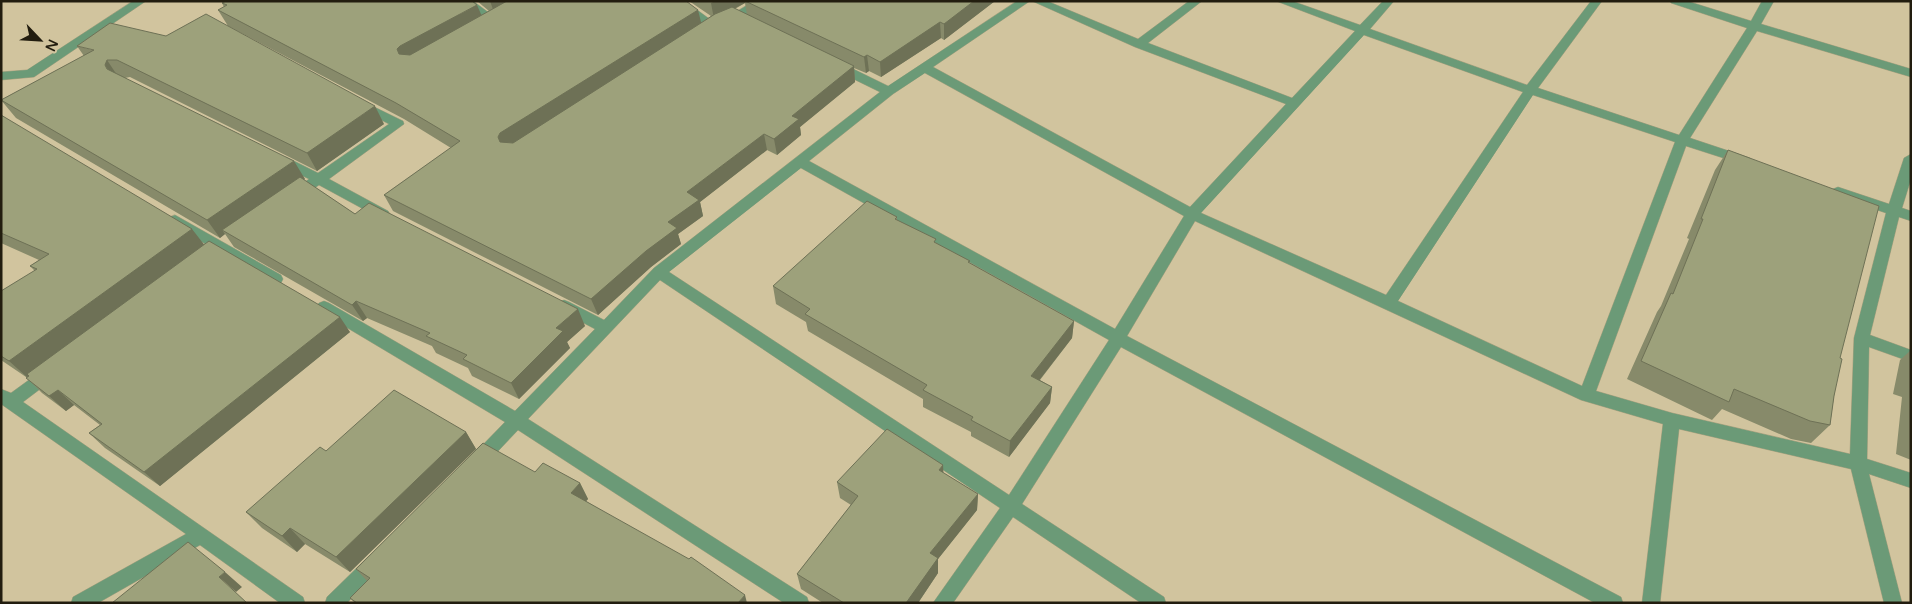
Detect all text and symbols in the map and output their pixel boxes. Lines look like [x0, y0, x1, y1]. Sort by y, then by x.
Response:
north arrow [15, 15, 65, 65]
text: N [41, 37, 61, 54]

